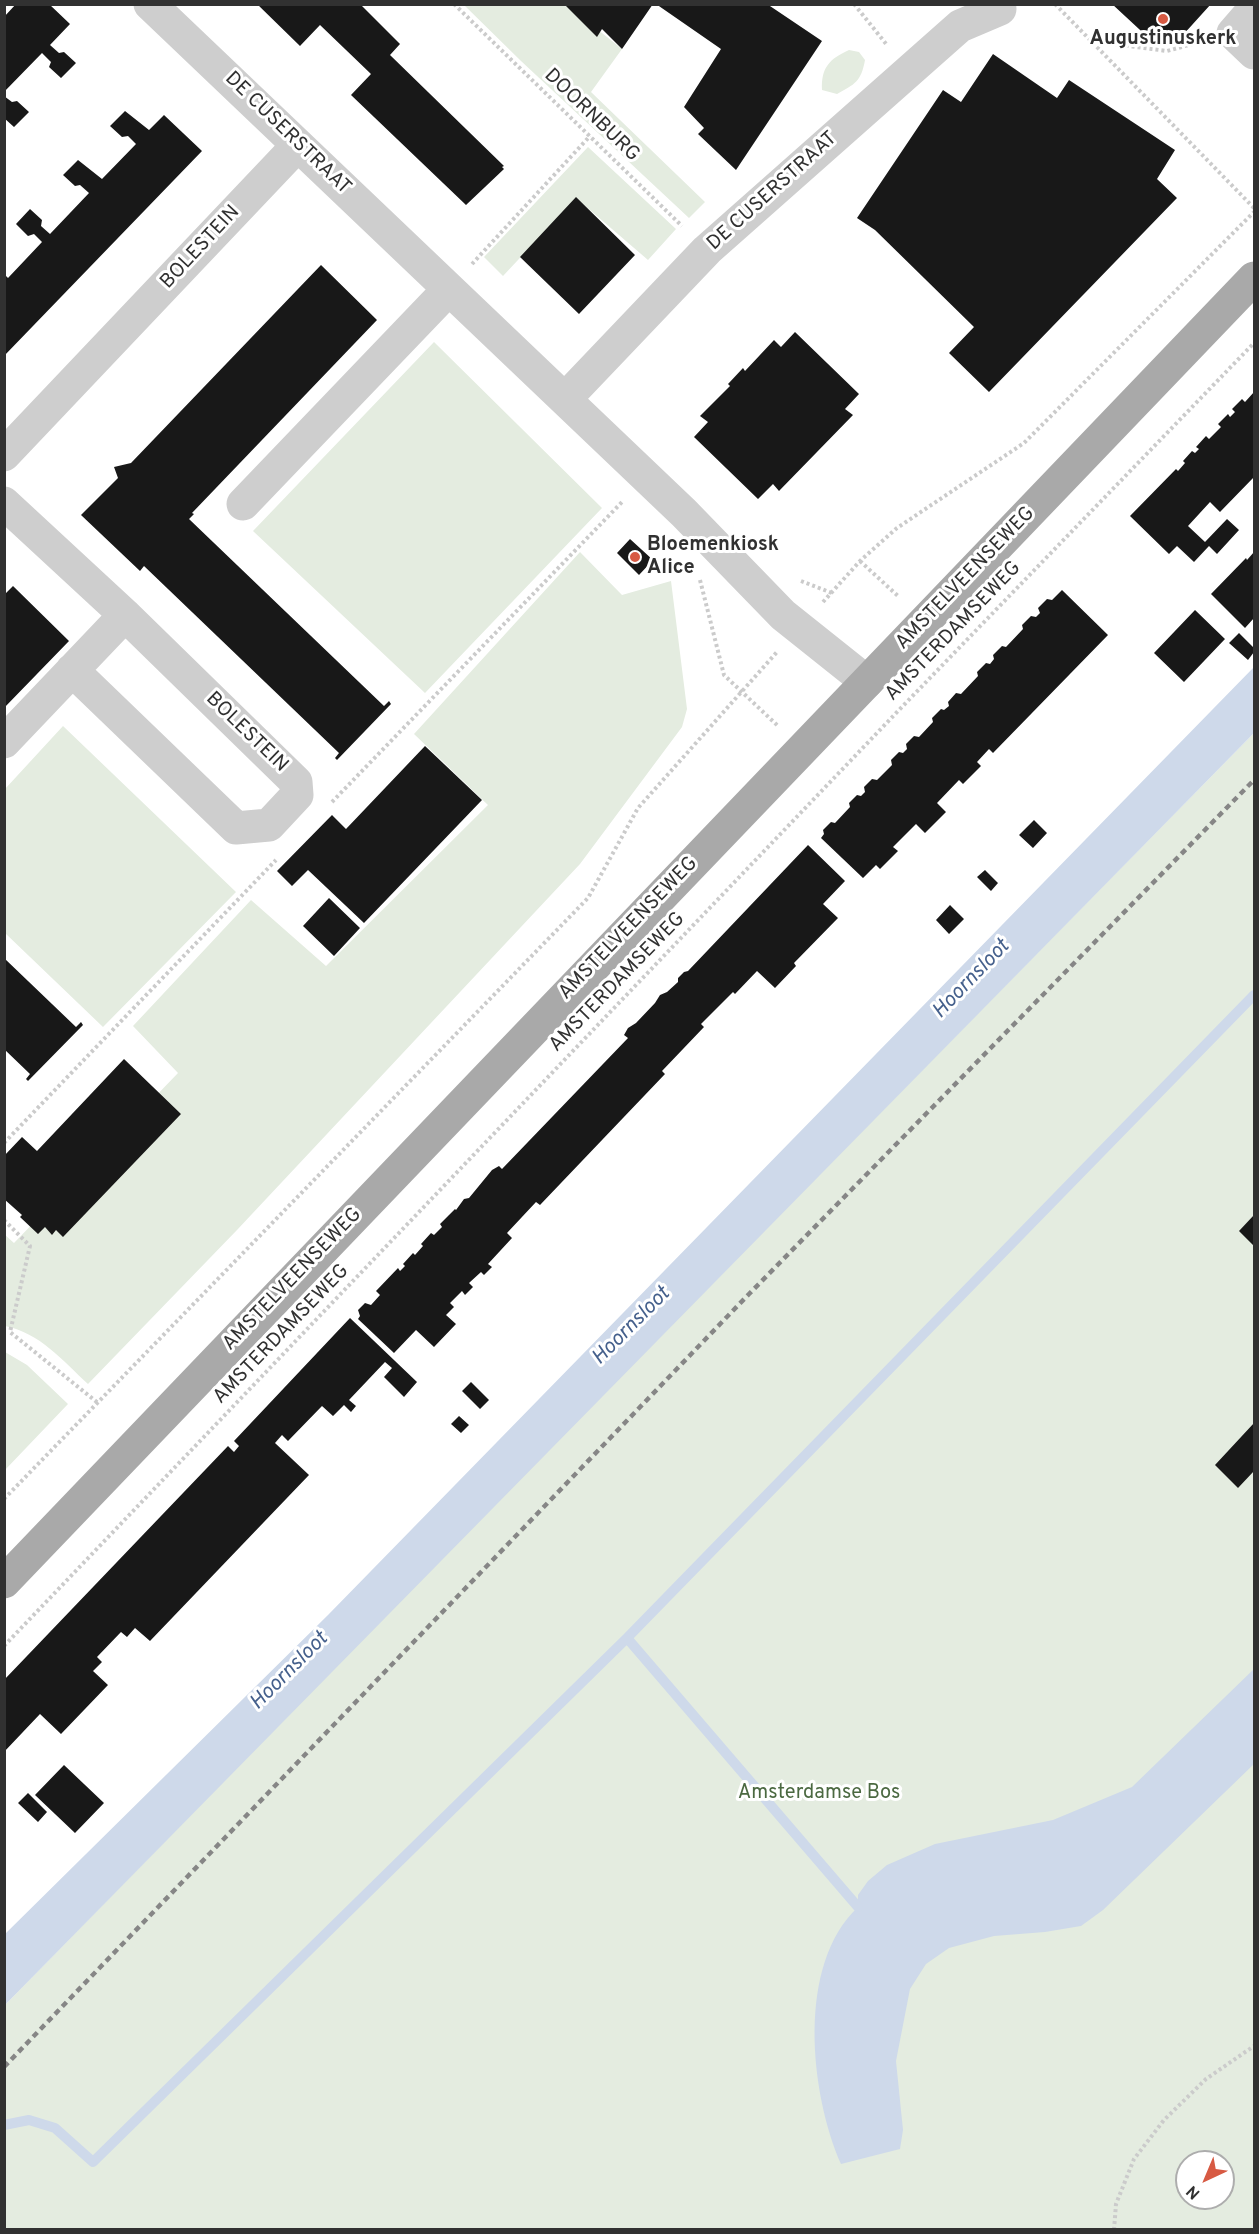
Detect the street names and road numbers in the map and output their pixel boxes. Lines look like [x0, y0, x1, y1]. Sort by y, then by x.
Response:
street label: DOORNBURG [538, 64, 644, 168]
street label: DE CUSERSTRAAT [219, 68, 355, 200]
street label: DE CUSERSTRAAT [703, 127, 843, 257]
street label: BOLESTEIN [156, 201, 246, 295]
street label: AMSTELVEENSEWEG [891, 502, 1041, 656]
street label: AMSTERDAMSEWEG [881, 557, 1027, 707]
street label: BOLESTEIN [200, 688, 292, 778]
street label: AMSTELVEENSEWEG [554, 852, 704, 1006]
street label: AMSTERDAMSEWEG [545, 908, 691, 1058]
street label: AMSTELVEENSEWEG [218, 1203, 368, 1357]
street label: AMSTERDAMSEWEG [209, 1260, 355, 1410]

